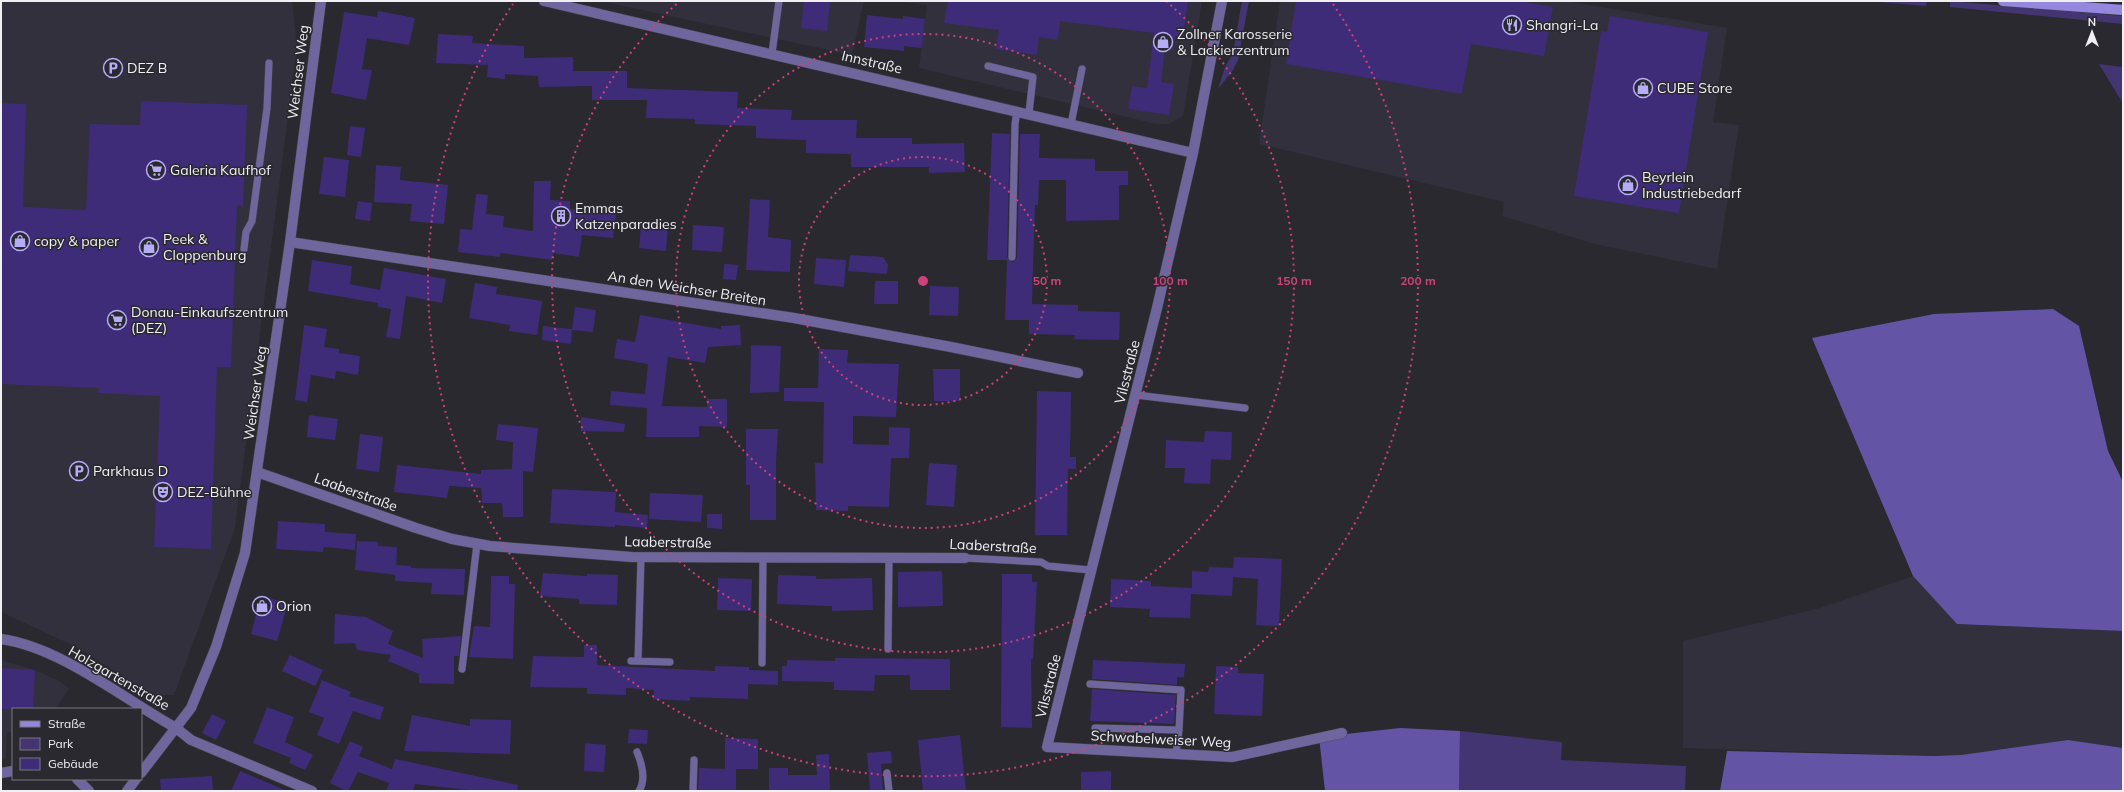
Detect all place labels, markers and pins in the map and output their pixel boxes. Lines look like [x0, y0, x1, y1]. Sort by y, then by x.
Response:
restaurant icon: Shangri-La [1501, 14, 1523, 36]
place label: Shangri-La [1526, 16, 1598, 34]
place label: Zollner Karosserie & Lackierzentrum [1177, 25, 1292, 59]
shop icon: Zollner Karosserie & Lackierzentrum [1152, 31, 1174, 53]
parking icon: DEZ B [102, 57, 124, 79]
place label: DEZ B [127, 59, 167, 77]
shop icon: CUBE Store [1632, 77, 1654, 99]
place label: CUBE Store [1657, 79, 1732, 97]
supermarket icon: Galeria Kaufhof [145, 159, 167, 181]
place label: Galeria Kaufhof [170, 161, 271, 179]
place label: Beyrlein Industriebedarf [1642, 168, 1741, 202]
shop icon: Beyrlein Industriebedarf [1617, 174, 1639, 196]
place label: Emmas Katzenparadies [575, 199, 677, 233]
building icon: Emmas Katzenparadies [550, 205, 572, 227]
shop icon: copy & paper [9, 230, 31, 252]
place label: Peek & Cloppenburg [163, 230, 246, 264]
place label: copy & paper [34, 232, 120, 250]
shop icon: Peek & Cloppenburg [138, 236, 160, 258]
centre of rings [916, 274, 930, 288]
place label: Donau-Einkaufszentrum (DEZ) [131, 303, 288, 337]
supermarket icon: Donau-Einkaufszentrum (DEZ) [106, 309, 128, 331]
parking icon: Parkhaus D [68, 460, 90, 482]
place label: Parkhaus D [93, 462, 168, 480]
theatre icon: DEZ-Bühne [152, 481, 174, 503]
place label: DEZ-Bühne [177, 483, 251, 501]
shop icon: Orion [251, 595, 273, 617]
place label: Orion [276, 597, 311, 615]

